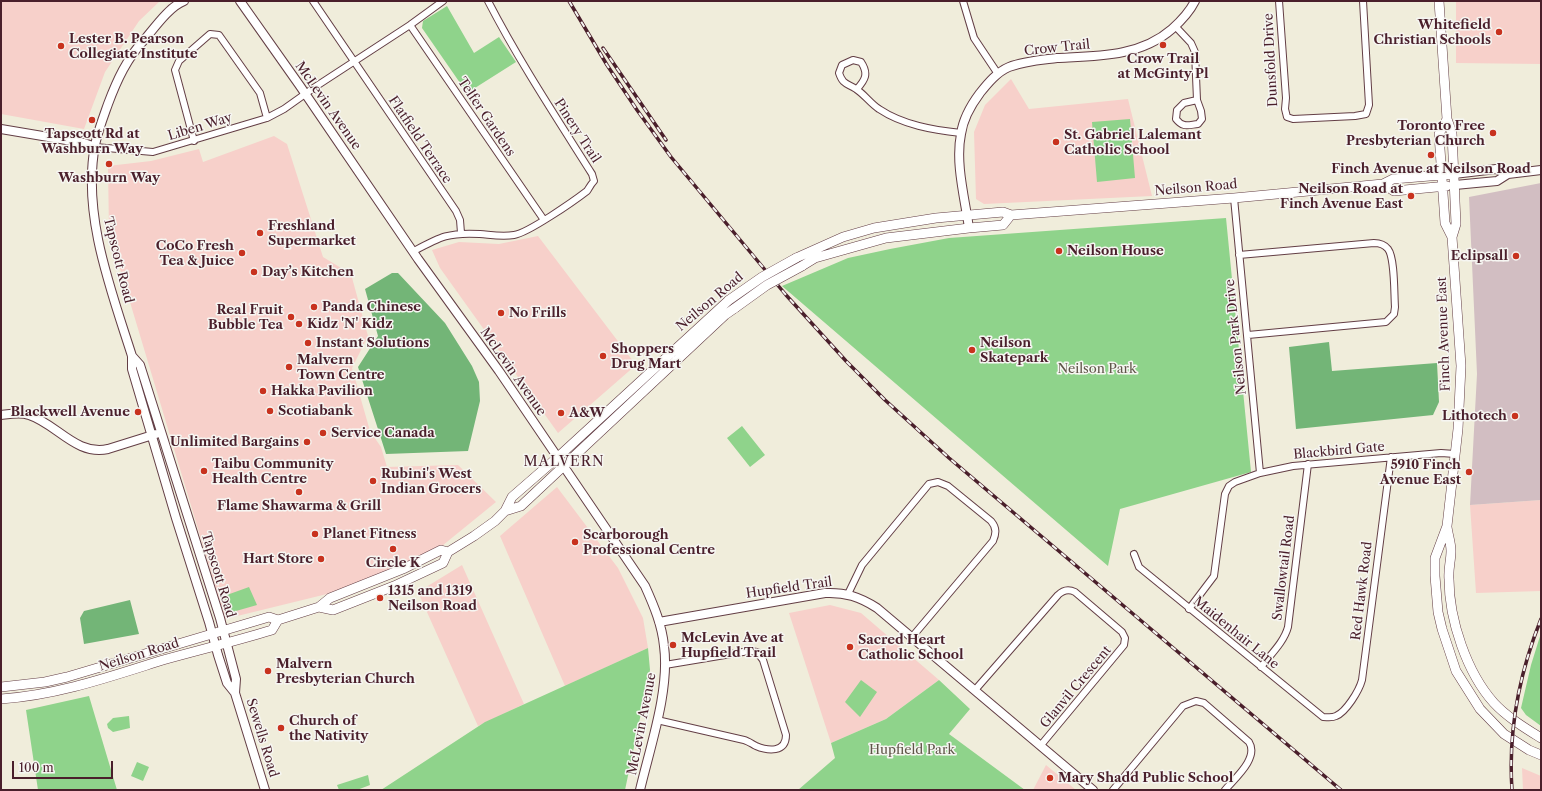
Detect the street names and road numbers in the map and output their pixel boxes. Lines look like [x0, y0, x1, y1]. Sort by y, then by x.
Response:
street label: Dunsfold Drive [1261, 13, 1281, 107]
street label: Crow Trail [1023, 37, 1091, 59]
street label: McLevin Avenue [292, 59, 364, 153]
street label: Telfer Gardens [454, 75, 518, 159]
street label: Flatfield Terrace [385, 93, 455, 187]
street label: Pinery Trail [551, 96, 603, 166]
street label: Liben Way [166, 110, 234, 144]
street label: Neilson Road [1154, 177, 1238, 199]
street label: Tapscott Road [100, 215, 136, 305]
street label: Neilson Road [673, 269, 747, 335]
street label: Finch Avenue East [1434, 276, 1454, 392]
street label: Neilson Park Drive [1222, 278, 1250, 396]
street label: McLevin Avenue [477, 325, 549, 419]
street label: Blackbird Gate [1293, 439, 1385, 463]
street label: Swallowtail Road [1270, 515, 1298, 621]
street label: Tapscott Road [198, 530, 238, 620]
street label: Red Hawk Road [1348, 541, 1376, 641]
street label: Hupfield Trail [745, 574, 833, 602]
street label: Maidenhair Lane [1190, 594, 1282, 672]
street label: Neilson Road [97, 635, 181, 675]
street label: Glanvil Crescent [1037, 643, 1115, 731]
street label: McLevin Avenue [624, 671, 660, 777]
street label: Sewells Road [243, 697, 281, 779]

